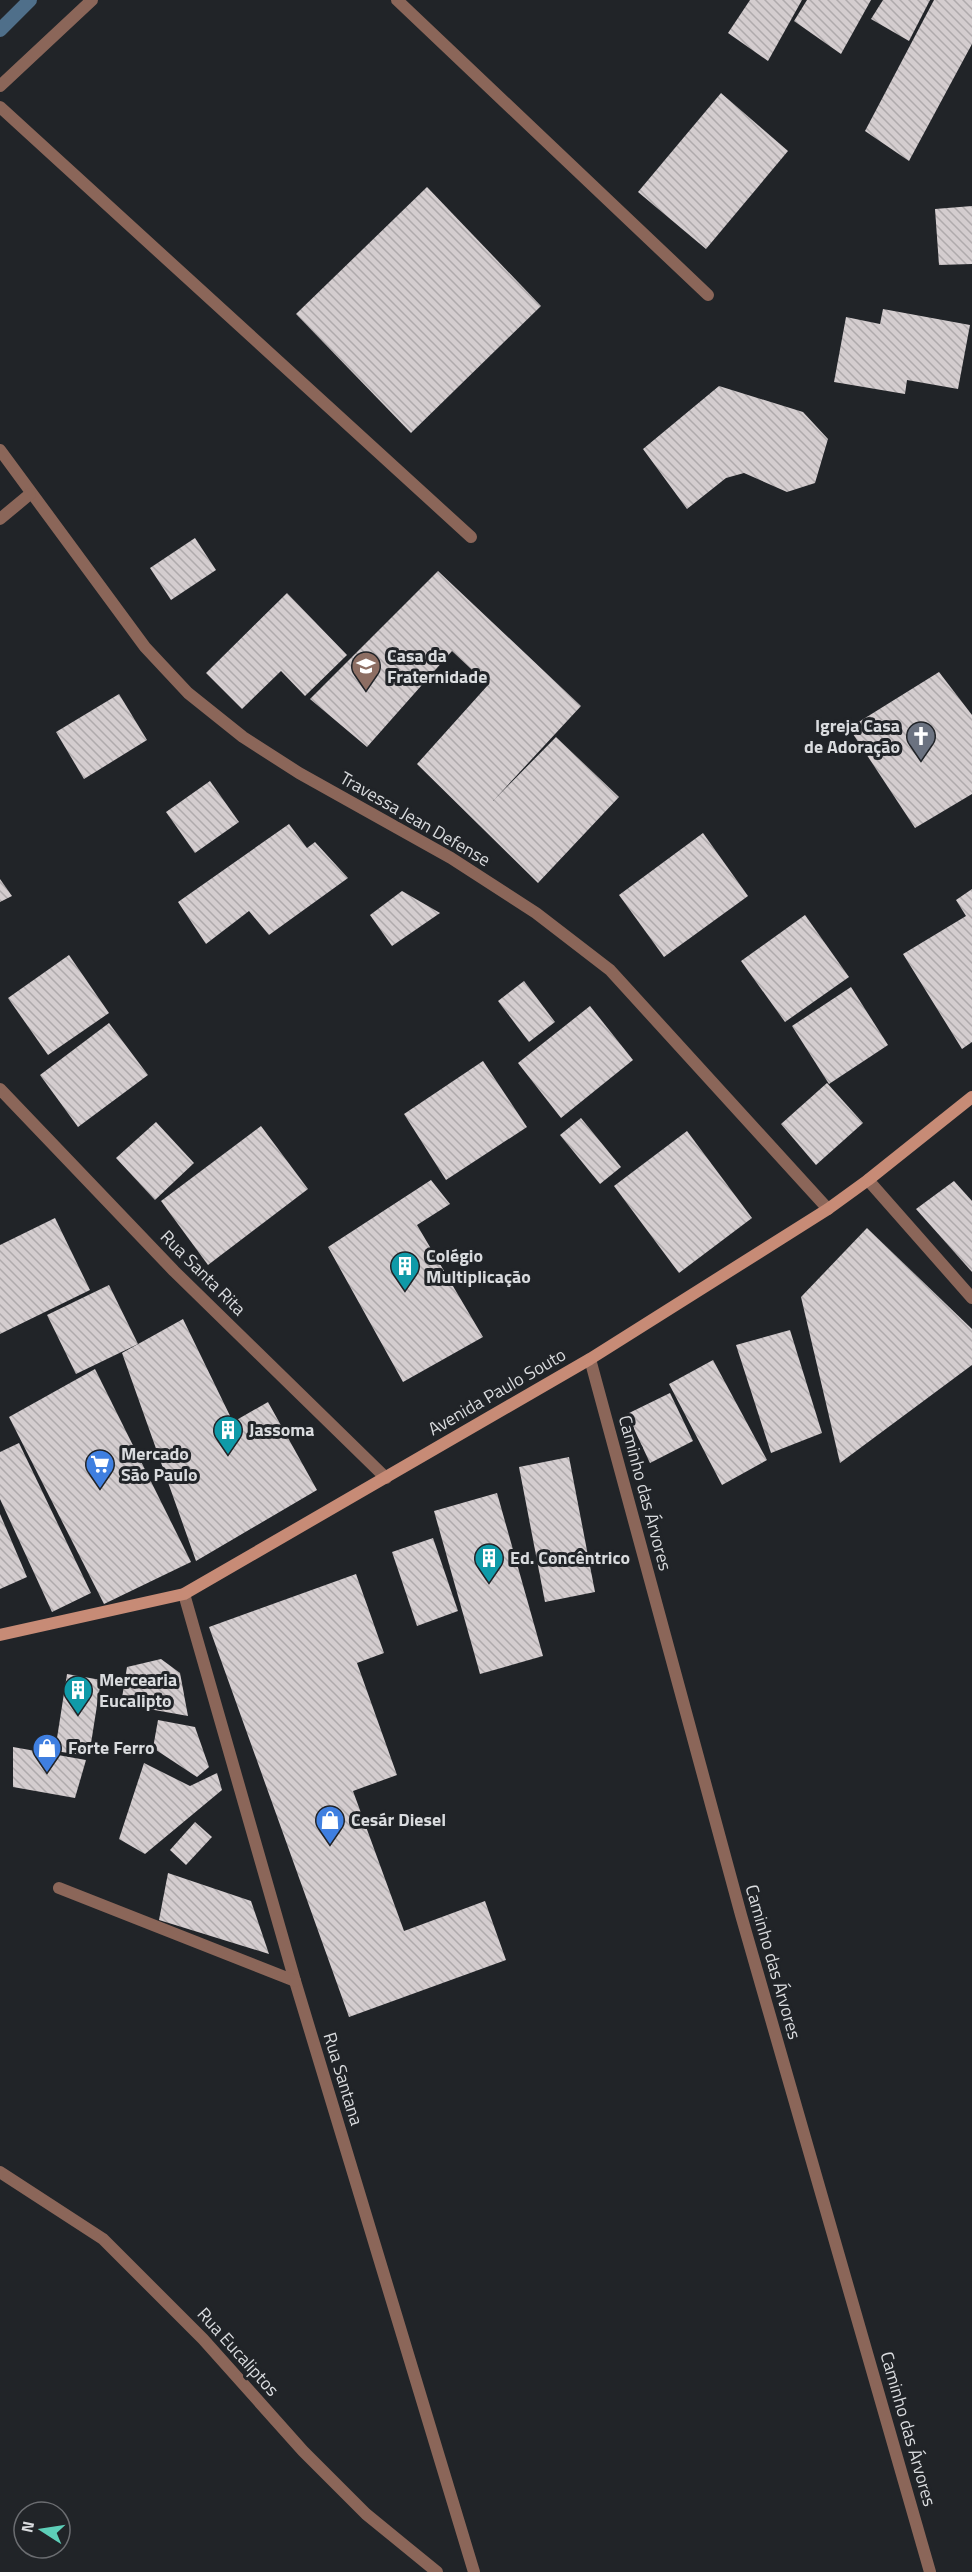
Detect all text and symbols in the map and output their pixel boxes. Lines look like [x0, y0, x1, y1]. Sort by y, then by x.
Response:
place label: Casa da Fraternidade [387, 642, 487, 690]
school or university icon: Casa da Fraternidade [350, 650, 382, 692]
place label: Igreja Casa de Adoração [804, 712, 900, 760]
church icon: Igreja Casa de Adoração [905, 720, 937, 762]
street label: Travessa Jean Defense [335, 764, 496, 873]
street label: Rua Santa Rita [154, 1224, 252, 1322]
place label: Colégio Multiplicação [426, 1242, 531, 1290]
building icon: Colégio Multiplicação [389, 1250, 421, 1292]
street label: Avenida Paulo Souto [423, 1341, 571, 1442]
street label: Caminho das Árvores [612, 1412, 679, 1574]
building icon: Jassoma [212, 1414, 244, 1456]
place label: Jassoma [249, 1416, 315, 1443]
place label: Mercado São Paulo [121, 1440, 198, 1488]
supermarket icon: Mercado São Paulo [84, 1448, 116, 1490]
building icon: Ed. Concêntrico [473, 1542, 505, 1584]
place label: Ed. Concêntrico [510, 1544, 630, 1571]
place label: Mercearia Eucalipto [99, 1666, 177, 1714]
building icon: Mercearia Eucalipto [62, 1674, 94, 1716]
shop icon: Forte Ferro [31, 1732, 63, 1774]
place label: Forte Ferro [68, 1734, 155, 1761]
shop icon: Cesár Diesel [314, 1804, 346, 1846]
place label: Cesár Diesel [351, 1806, 446, 1833]
street label: Caminho das Árvores [738, 1881, 809, 2042]
street label: Rua Santana [317, 2029, 370, 2129]
street label: Rua Eucaliptos [191, 2301, 286, 2402]
street label: Caminho das Árvores [873, 2348, 944, 2509]
north arrow [12, 2500, 72, 2560]
text: N [14, 2519, 40, 2535]

